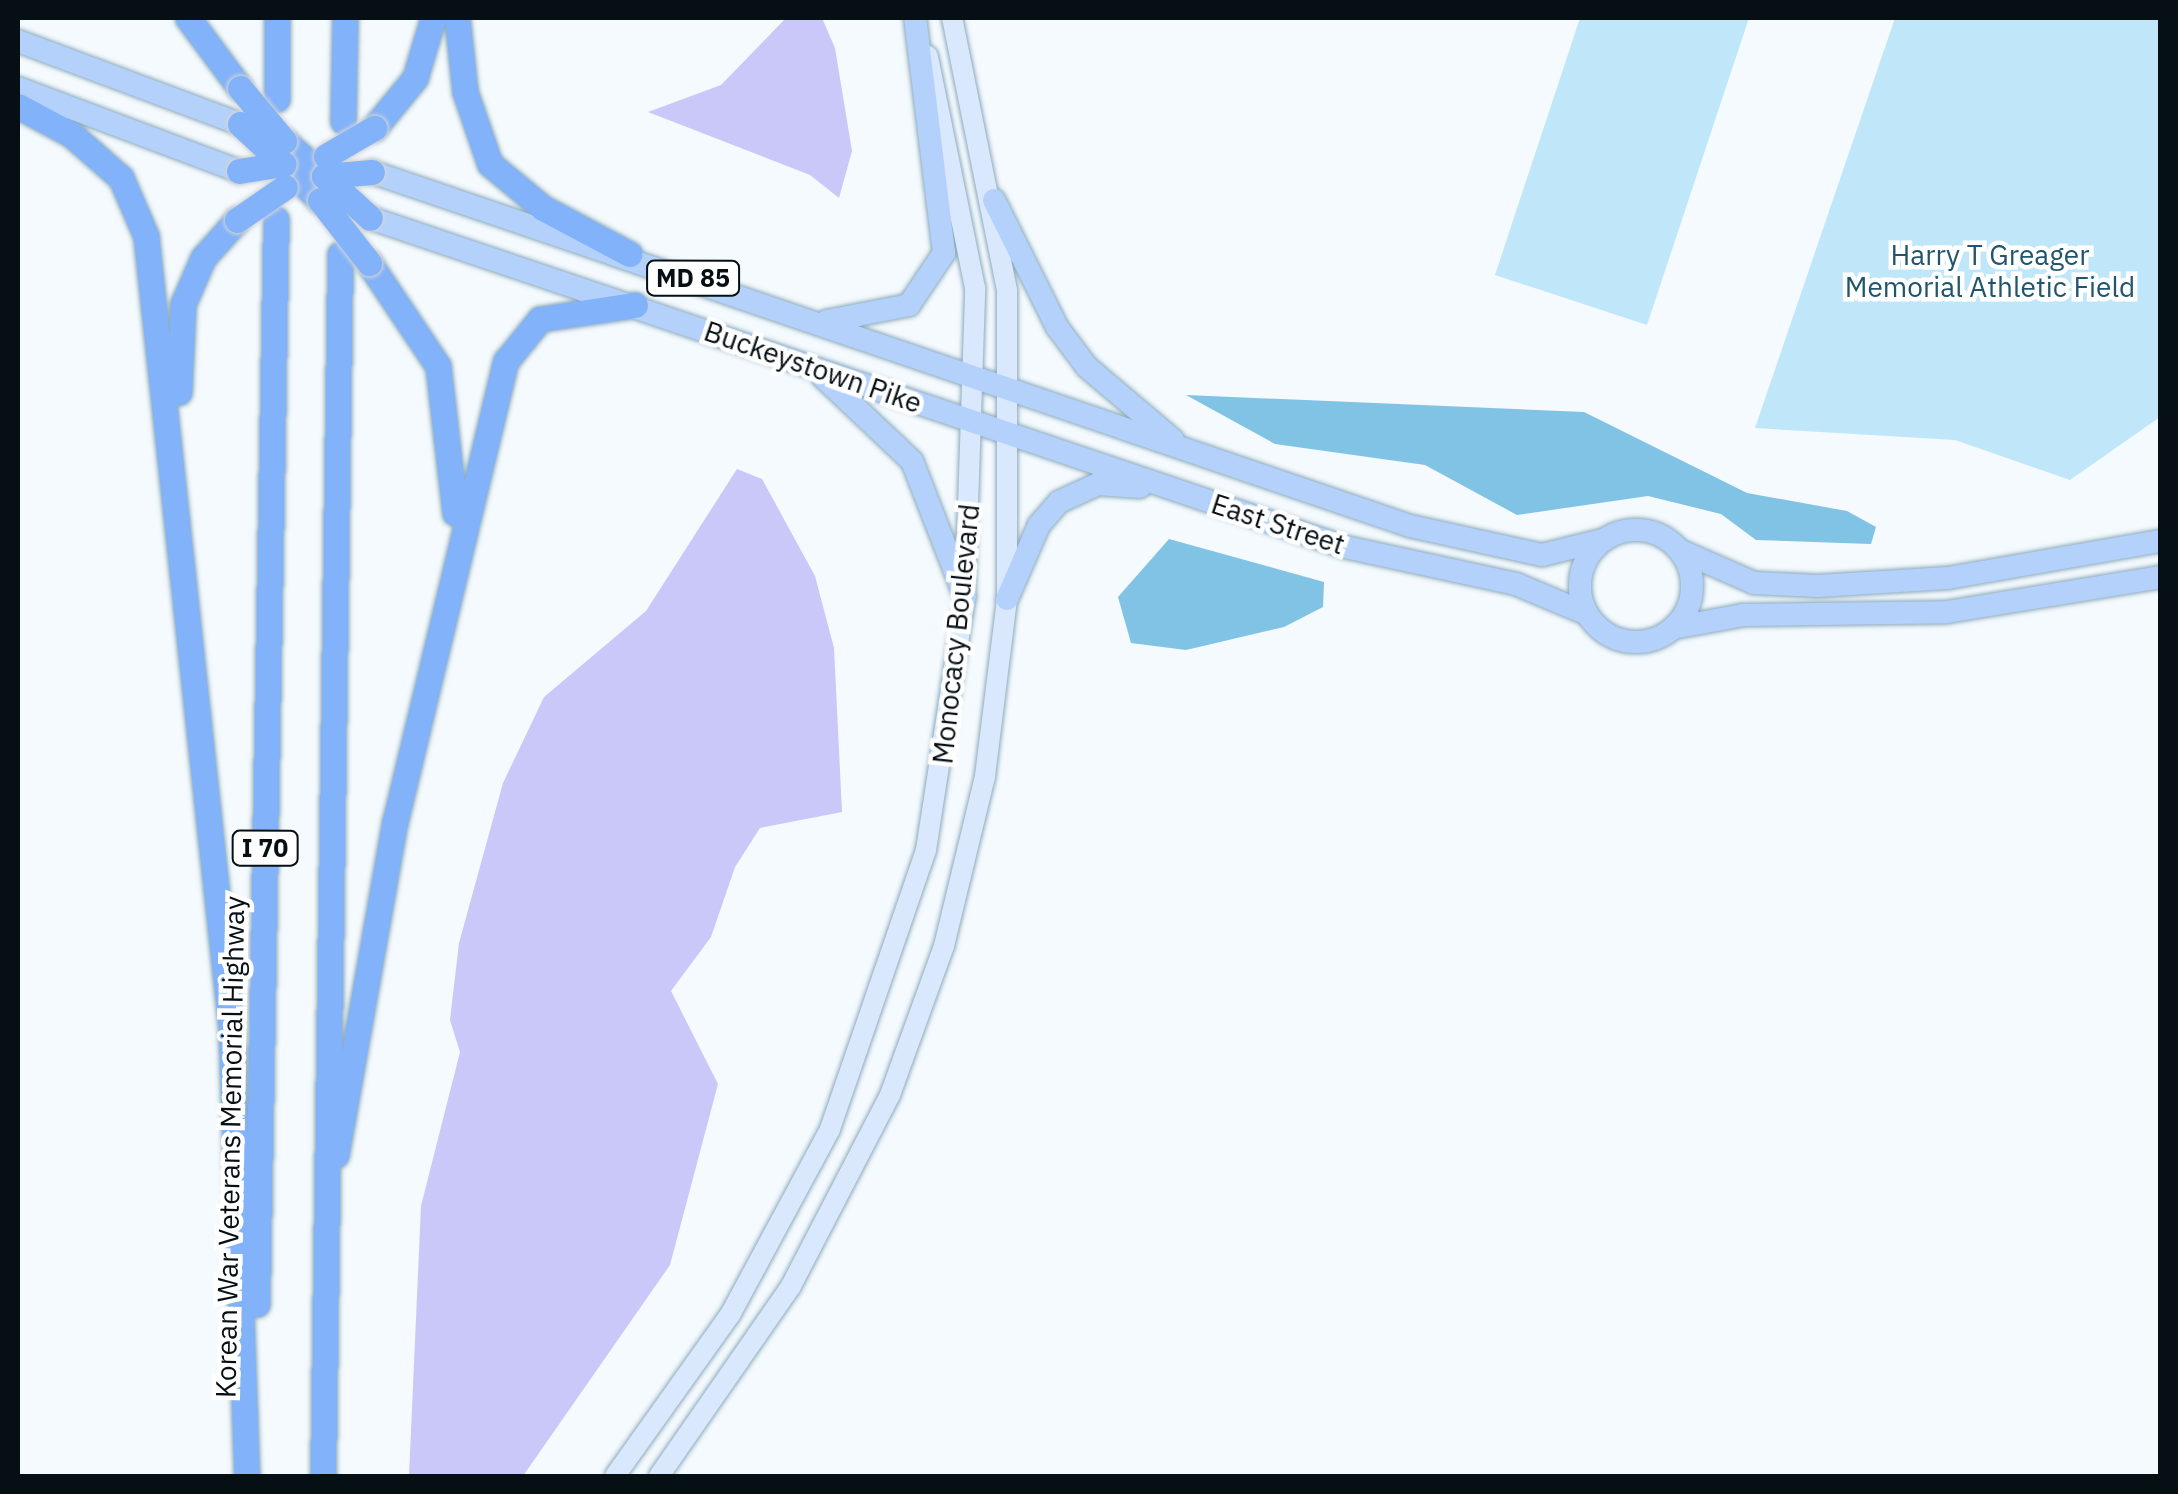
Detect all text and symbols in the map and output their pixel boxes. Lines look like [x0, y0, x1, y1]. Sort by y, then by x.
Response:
park label: Harry T Greager Memorial Athletic Field [1845, 238, 2135, 304]
road number: MD 85 [646, 258, 740, 298]
street label: Buckeystown Pike [700, 314, 926, 420]
street label: East Street [1207, 487, 1349, 561]
street label: Monocacy Boulevard [926, 502, 986, 766]
road number: I 70 [230, 828, 300, 868]
street label: Korean War Veterans Memorial Highway [209, 896, 251, 1398]

